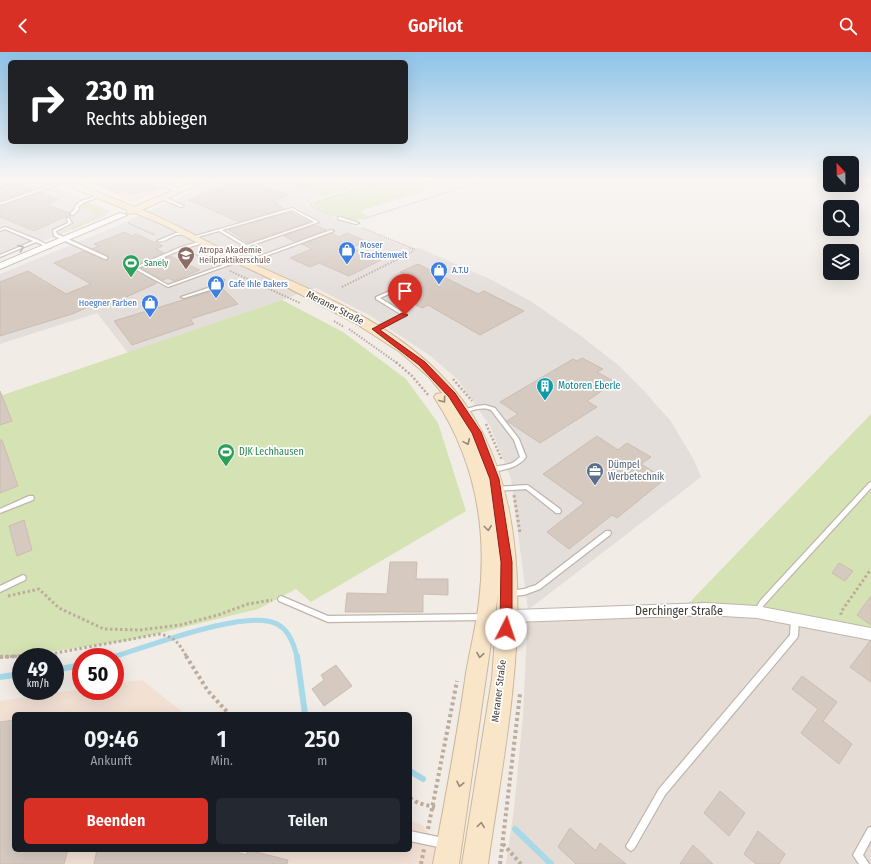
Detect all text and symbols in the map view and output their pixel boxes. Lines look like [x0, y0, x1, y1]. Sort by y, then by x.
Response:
icon: back [12, 15, 34, 37]
text: GoPilot [408, 15, 463, 37]
icon: search [837, 15, 859, 37]
text: 230 m [86, 74, 155, 107]
icon: right [20, 76, 72, 128]
text: Rechts abbiegen [86, 108, 207, 130]
north arrow [823, 156, 859, 192]
map controls [823, 156, 859, 280]
button: search [823, 200, 859, 236]
shop icon: Moser Trachtenwelt [337, 240, 357, 265]
place label: Moser Trachtenwelt [360, 240, 407, 260]
one-way arrow [17, 244, 24, 252]
button: layers [823, 244, 859, 280]
school or university icon: Atropa Akademie Heilpraktikerschule [176, 245, 196, 270]
place label: Atropa Akademie Heilpraktikerschule [199, 245, 271, 265]
sports icon: Sanely [121, 253, 141, 278]
place label: Sanely [144, 258, 168, 268]
shop icon: A.T.U [429, 260, 449, 285]
place label: A.T.U [452, 265, 469, 275]
shop icon: Cafe Ihle Bakers [206, 274, 226, 299]
pin [388, 274, 422, 315]
place label: Cafe Ihle Bakers [229, 279, 288, 289]
icon: arrive [394, 280, 416, 302]
street label: Meraner Straße [304, 288, 366, 328]
shop icon: Hoegner Farben [140, 293, 160, 318]
place label: Hoegner Farben [79, 298, 137, 308]
building icon: Motoren Eberle [535, 376, 555, 401]
place label: Motoren Eberle [558, 380, 621, 392]
one-way arrow [438, 396, 446, 403]
one-way arrow [462, 438, 470, 446]
sports icon: DJK Lechhausen [216, 442, 236, 467]
place label: DJK Lechhausen [239, 446, 304, 458]
place label: Dümpel Werbetechnik [608, 459, 664, 483]
office icon: Dümpel Werbetechnik [585, 461, 605, 486]
one-way arrow [483, 525, 492, 531]
street label: Derchinger Straße [635, 604, 723, 618]
position arrow [485, 608, 527, 650]
speed limit sign: 50 [72, 648, 124, 700]
one-way arrow [476, 652, 485, 658]
text: 49 [28, 657, 48, 681]
street label: Meraner Straße [489, 659, 509, 723]
text: km/h [27, 678, 49, 690]
text: 09:46 [84, 725, 139, 753]
text: 1 [217, 725, 227, 753]
text: 250 [305, 725, 340, 753]
text: Ankunft [91, 753, 132, 768]
text: Min. [211, 753, 233, 768]
text: m [317, 753, 327, 768]
one-way arrow [456, 780, 464, 787]
button: Beenden [24, 798, 208, 844]
button: Teilen [216, 798, 400, 844]
one-way arrow [476, 822, 485, 828]

